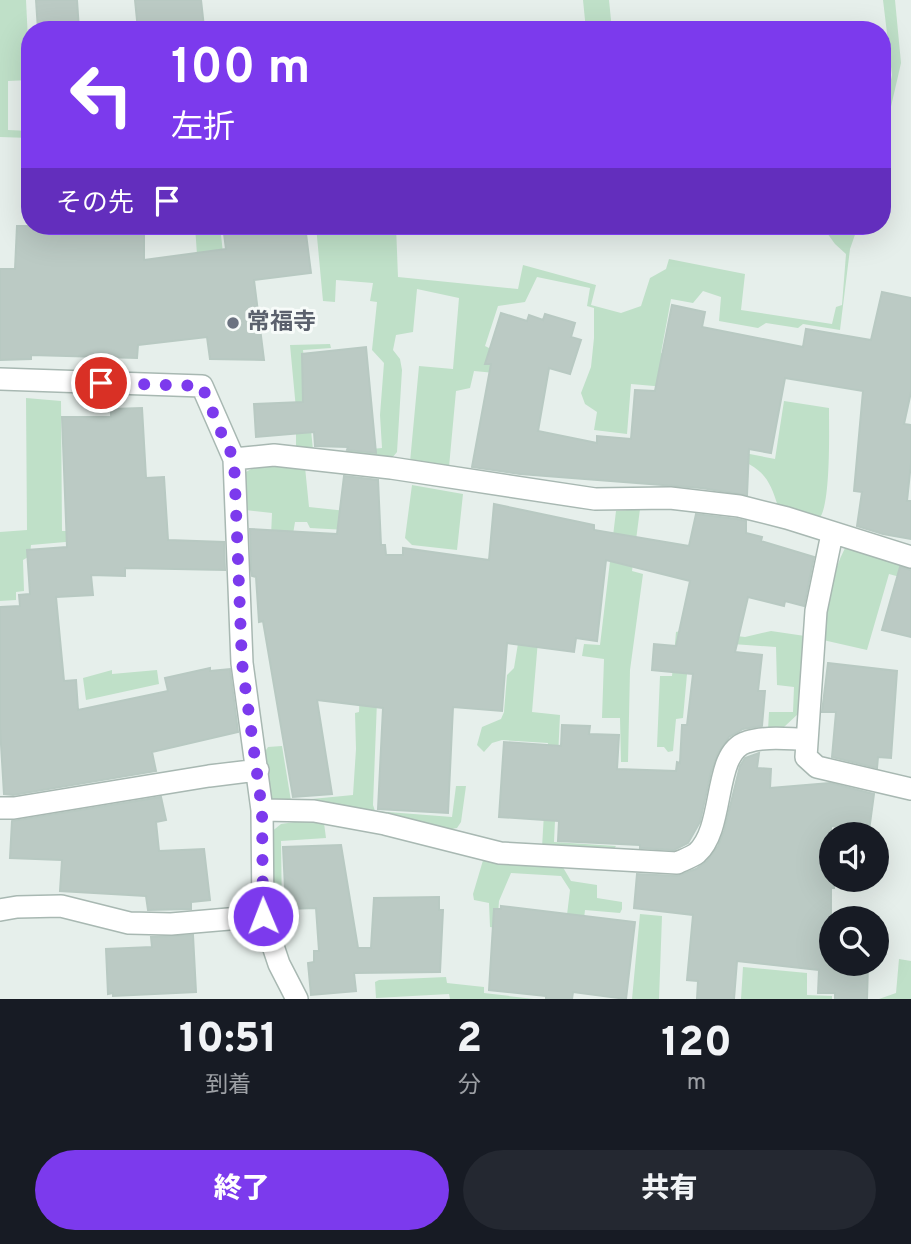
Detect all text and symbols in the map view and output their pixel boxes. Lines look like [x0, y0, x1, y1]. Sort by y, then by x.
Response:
text: 100 m [171, 39, 310, 101]
icon: left [56, 49, 147, 140]
text: 左折 [171, 109, 235, 149]
icon: arrive [148, 182, 186, 220]
text: その先 [56, 188, 134, 221]
place label: 常福寺 [247, 309, 316, 338]
marker: 常福寺 [225, 315, 241, 331]
pin [71, 353, 131, 413]
icon: arrive [82, 364, 120, 402]
map controls [819, 822, 889, 976]
button: sound [819, 822, 889, 892]
position arrow [226, 879, 300, 953]
button: search [819, 906, 889, 976]
text: 10:51 [179, 1014, 277, 1067]
text: 2 [456, 1014, 482, 1067]
text: 120 [661, 1018, 732, 1071]
text: m [687, 1069, 706, 1098]
text: 到着 [205, 1072, 251, 1101]
text: 分 [458, 1072, 481, 1101]
button: 終了 [35, 1150, 449, 1230]
button: 共有 [463, 1150, 876, 1230]

